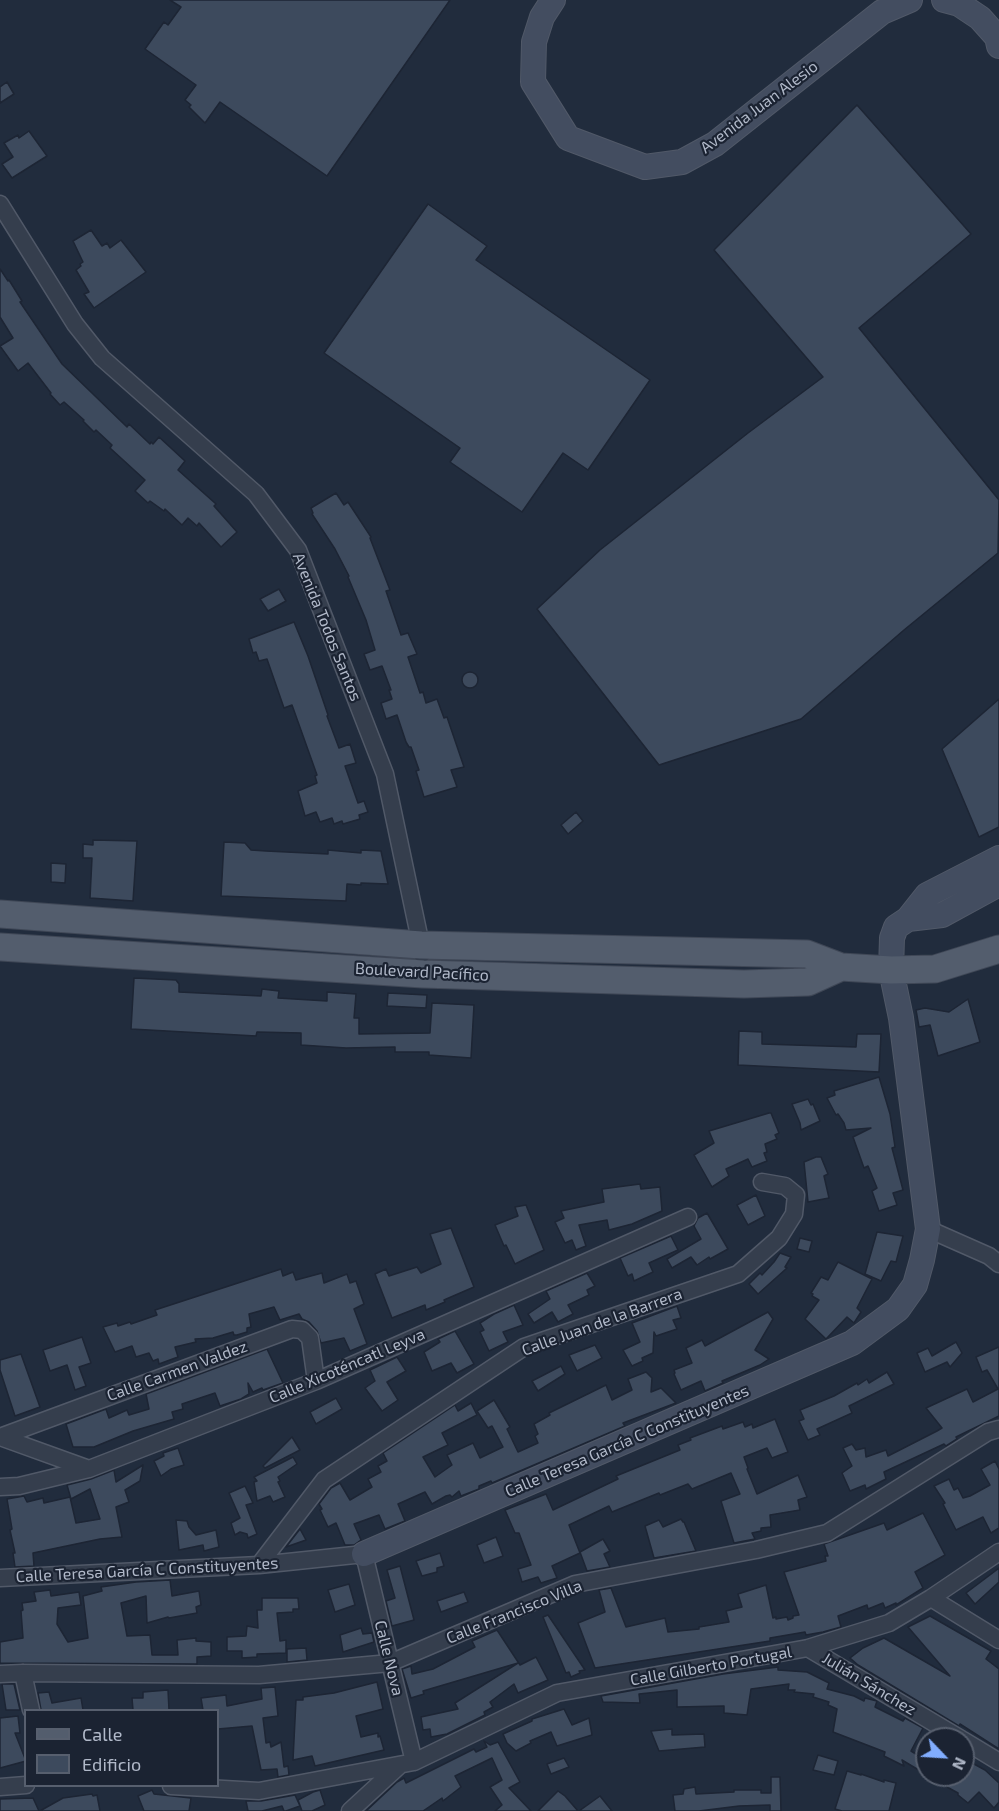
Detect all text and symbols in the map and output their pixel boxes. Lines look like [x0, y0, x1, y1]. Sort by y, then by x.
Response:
street label: Avenida Juan Alesio [696, 57, 822, 157]
street label: Avenida Todos Santos [288, 550, 366, 704]
street label: Boulevard Pacífico [355, 959, 489, 985]
street label: Calle Juan de la Barrera [519, 1284, 685, 1360]
street label: Calle Xicoténcatl Leyva [266, 1324, 428, 1408]
street label: Calle Carmen Valdez [104, 1337, 250, 1405]
street label: Calle Teresa García C Constituyentes [502, 1381, 752, 1501]
street label: Calle Teresa García C Constituyentes [15, 1554, 279, 1586]
street label: Calle Francisco Villa [443, 1576, 585, 1648]
street label: Calle Nova [370, 1618, 408, 1698]
street label: Calle Gilberto Portugal [629, 1642, 793, 1690]
street label: Julián Sánchez [819, 1649, 919, 1719]
legend [24, 1709, 219, 1787]
text: Calle [82, 1723, 123, 1745]
north arrow [915, 1727, 975, 1787]
text: Edificio [82, 1753, 141, 1775]
text: N [949, 1755, 971, 1773]

